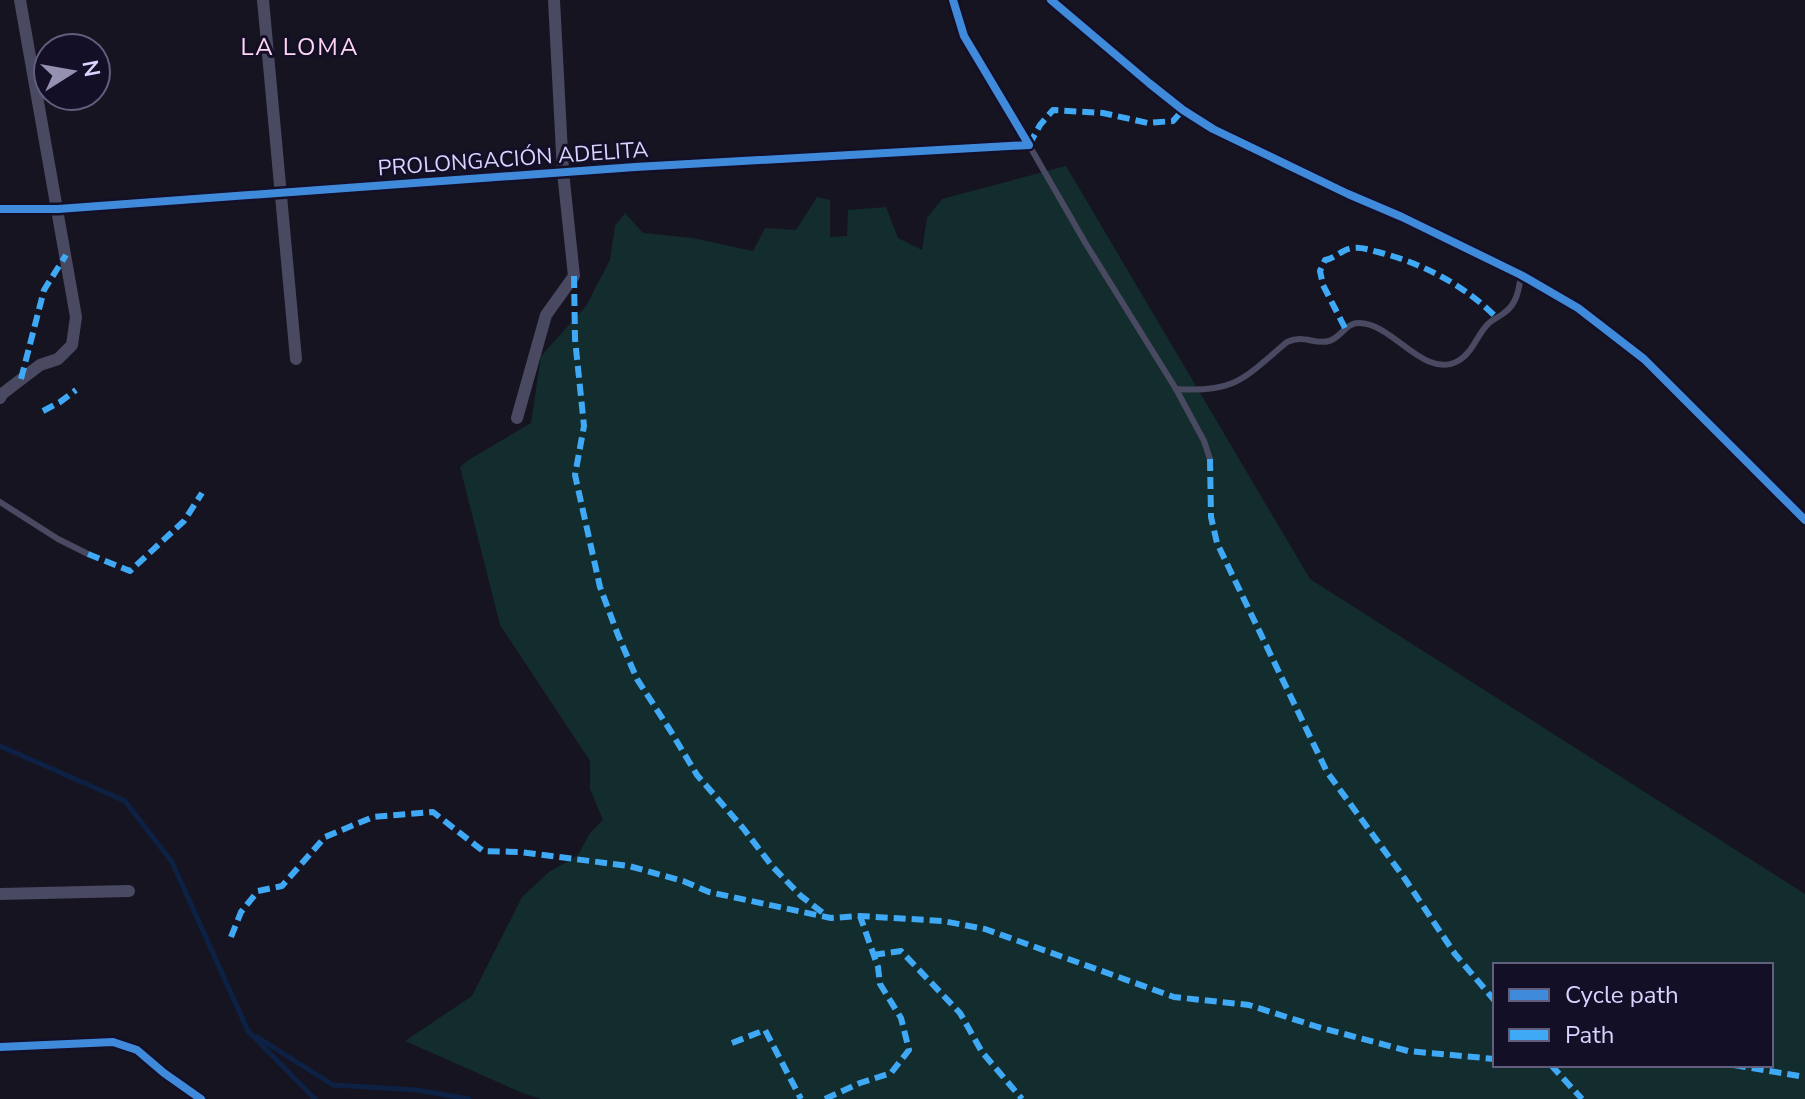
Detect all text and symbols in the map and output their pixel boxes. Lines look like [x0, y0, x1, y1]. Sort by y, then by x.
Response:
district label: LA LOMA [241, 31, 359, 63]
north arrow [32, 32, 112, 112]
text: N [74, 57, 107, 79]
street label: PROLONGACIÓN ADELITA [377, 135, 649, 183]
legend [1493, 963, 1773, 1067]
text: Cycle path [1565, 979, 1679, 1011]
text: Path [1565, 1019, 1614, 1051]

